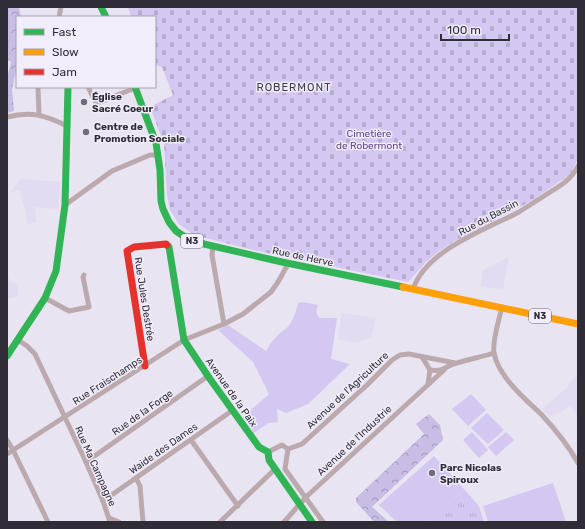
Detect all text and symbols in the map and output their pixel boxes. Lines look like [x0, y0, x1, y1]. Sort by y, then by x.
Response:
legend [16, 16, 156, 88]
scale bar [441, 16, 509, 42]
text: 100 m [447, 23, 481, 37]
text: Fast [52, 25, 76, 39]
text: Slow [52, 45, 79, 59]
text: Jam [52, 65, 77, 79]
district label: ROBERMONT [256, 81, 332, 94]
place label: Église Sacré Coeur [92, 91, 153, 115]
marker: Église Sacré Coeur [79, 97, 89, 107]
place label: Centre de Promotion Sociale [94, 121, 185, 145]
marker: Centre de Promotion Sociale [81, 127, 91, 137]
park label: Cimetière de Robermont [336, 128, 402, 152]
street label: Rue du Bassin [457, 197, 520, 239]
road number: N3 [181, 234, 203, 248]
street label: Rue de Herve [271, 245, 335, 269]
street label: Rue Jules Destrée [131, 256, 157, 342]
road number: N3 [529, 309, 551, 323]
street label: Avenue de l'Agriculture [304, 349, 391, 432]
street label: Rue Fraischamps [71, 354, 144, 408]
street label: Avenue de la Paix [203, 356, 260, 430]
street label: Rue de la Forge [110, 387, 176, 438]
street label: Avenue de l'Industrie [315, 403, 395, 478]
street label: Waide des Dames [127, 421, 200, 477]
street label: Rue Ma Campagne [72, 424, 118, 509]
place label: Parc Nicolas Spiroux [440, 462, 502, 486]
marker: Parc Nicolas Spiroux [427, 468, 437, 478]

